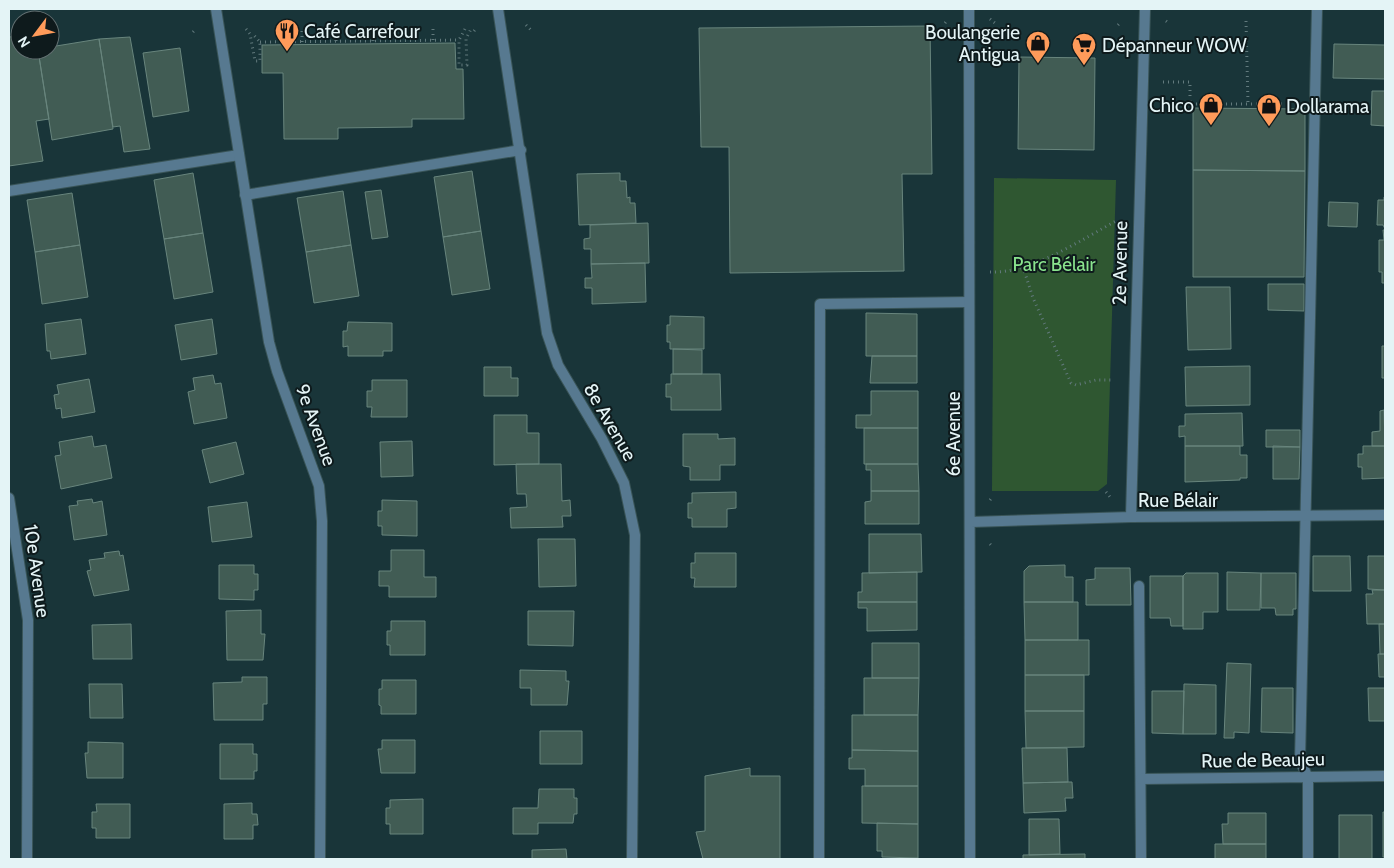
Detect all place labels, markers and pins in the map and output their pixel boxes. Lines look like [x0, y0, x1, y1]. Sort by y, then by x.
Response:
restaurant icon: Café Carrefour [274, 18, 300, 52]
place label: Café Carrefour [304, 20, 420, 43]
place label: Boulangerie Antigua [925, 21, 1020, 66]
shop icon: Boulangerie Antigua [1025, 30, 1051, 64]
supermarket icon: Dépanneur WOW [1071, 32, 1097, 66]
place label: Dépanneur WOW [1102, 34, 1247, 57]
shop icon: Chico [1198, 92, 1224, 126]
shop icon: Dollarama [1256, 93, 1282, 127]
place label: Chico [1149, 94, 1194, 117]
place label: Dollarama [1286, 95, 1369, 118]

